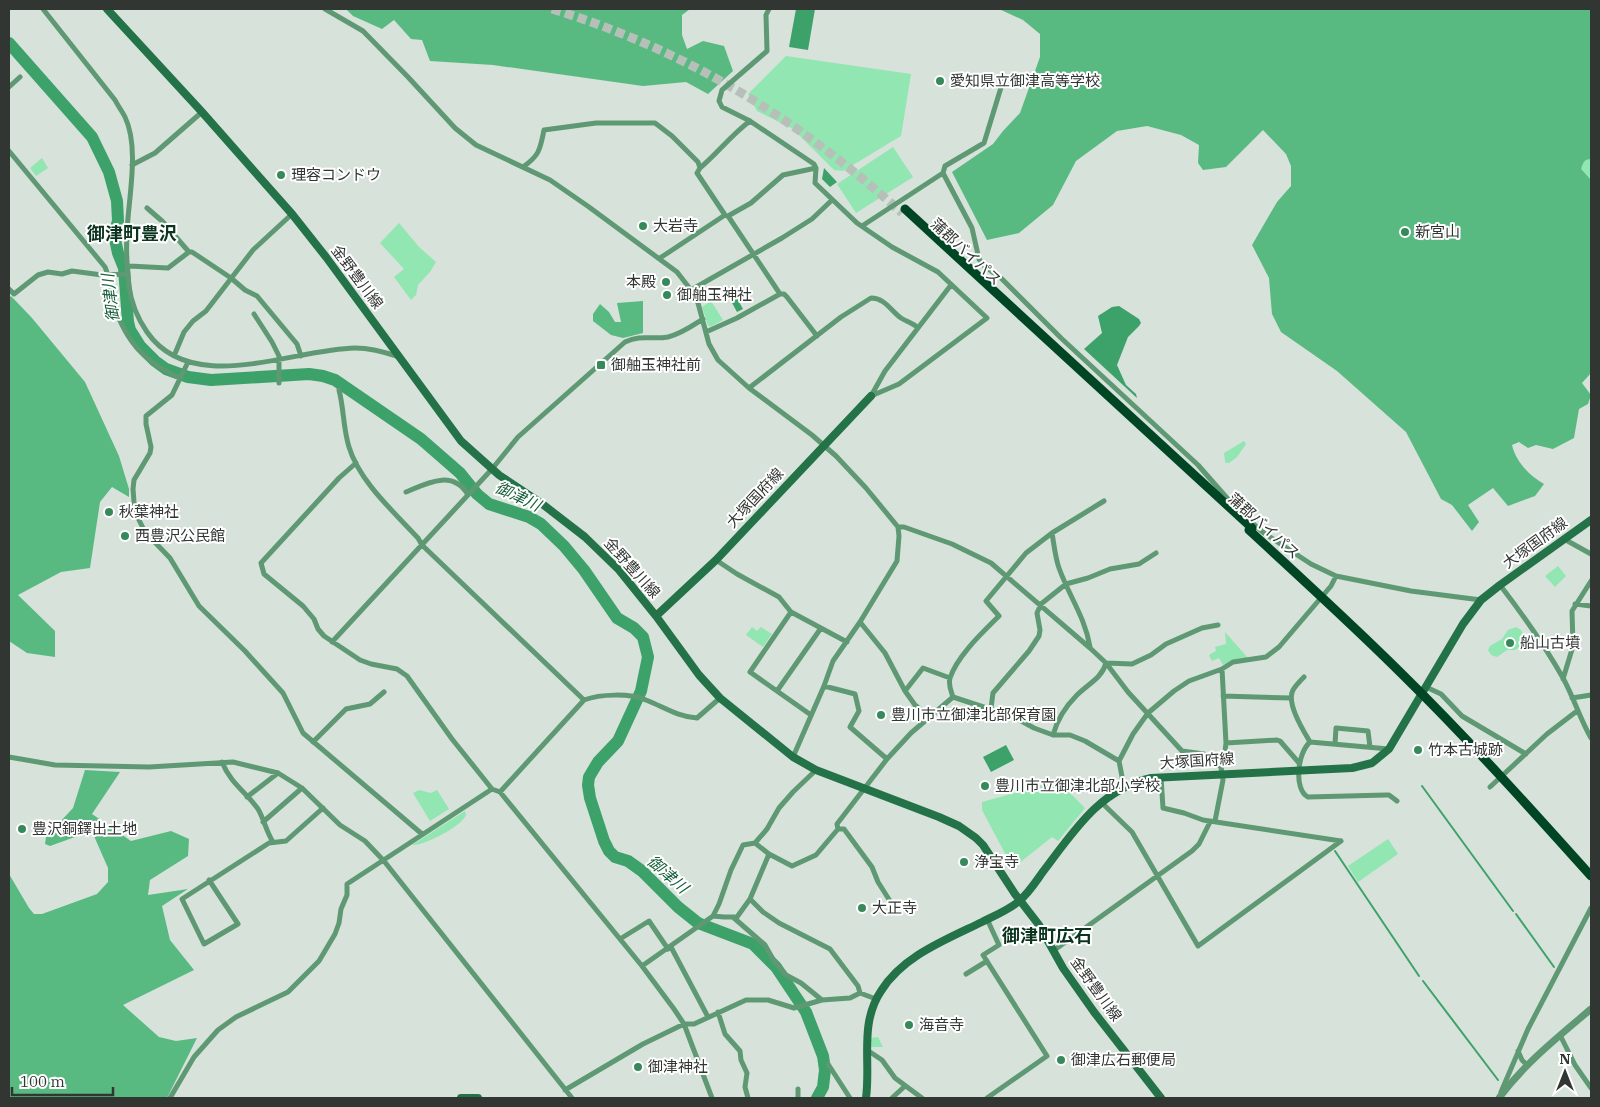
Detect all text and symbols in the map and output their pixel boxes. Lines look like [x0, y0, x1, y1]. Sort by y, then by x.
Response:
place label: 愛知県立御津高等学校 [950, 71, 1100, 90]
marker: 愛知県立御津高等学校 [934, 75, 946, 87]
place label: 理容コンドウ [291, 165, 381, 184]
marker: 理容コンドウ [275, 169, 287, 181]
street label: 蒲郡バイパス [927, 214, 1006, 289]
place label: 大岩寺 [653, 216, 698, 235]
marker: 大岩寺 [637, 220, 649, 232]
district label: 御津町豊沢 [86, 222, 177, 245]
place label: 新宮山 [1415, 222, 1460, 241]
marker: 新宮山 [1399, 226, 1411, 238]
street label: 金野豊川線 [327, 241, 388, 312]
water label: 御津川 [97, 271, 123, 323]
place label: 本殿 [626, 272, 656, 291]
marker: 本殿 [660, 276, 672, 288]
place label: 御舳玉神社 [677, 285, 752, 304]
marker: 御舳玉神社 [661, 289, 673, 301]
place label: 御舳玉神社前 [611, 355, 701, 374]
marker: 御舳玉神社前 [595, 359, 607, 371]
street label: 大塚国府線 [722, 464, 787, 532]
water label: 御津川 [492, 477, 546, 516]
street label: 蒲郡バイパス [1225, 489, 1304, 563]
place label: 秋葉神社 [119, 502, 179, 521]
marker: 秋葉神社 [103, 506, 115, 518]
street label: 大塚国府線 [1499, 513, 1571, 572]
place label: 西豊沢公民館 [135, 526, 225, 545]
marker: 西豊沢公民館 [119, 530, 131, 542]
street label: 金野豊川線 [600, 533, 665, 602]
place label: 船山古墳 [1520, 633, 1580, 652]
marker: 船山古墳 [1504, 637, 1516, 649]
place label: 豊川市立御津北部保育園 [891, 705, 1056, 724]
marker: 豊川市立御津北部保育園 [875, 709, 887, 721]
place label: 竹本古城跡 [1428, 740, 1503, 759]
marker: 竹本古城跡 [1412, 744, 1424, 756]
street label: 大塚国府線 [1159, 748, 1235, 773]
place label: 豊川市立御津北部小学校 [995, 776, 1160, 795]
marker: 豊川市立御津北部小学校 [979, 780, 991, 792]
place label: 豊沢銅鐸出土地 [32, 819, 137, 838]
marker: 豊沢銅鐸出土地 [16, 823, 28, 835]
water label: 御津川 [643, 851, 694, 899]
place label: 浄宝寺 [974, 852, 1019, 871]
marker: 浄宝寺 [958, 856, 970, 868]
place label: 大正寺 [872, 898, 917, 917]
marker: 大正寺 [856, 902, 868, 914]
district label: 御津町広石 [1001, 924, 1092, 947]
street label: 金野豊川線 [1067, 953, 1126, 1025]
place label: 海音寺 [919, 1015, 964, 1034]
marker: 海音寺 [903, 1019, 915, 1031]
north arrow [1540, 1047, 1590, 1097]
place label: 御津広石郵便局 [1071, 1050, 1176, 1069]
text: N [1559, 1050, 1571, 1068]
marker: 御津広石郵便局 [1055, 1054, 1067, 1066]
place label: 御津神社 [648, 1057, 708, 1076]
marker: 御津神社 [632, 1061, 644, 1073]
scale bar [12, 1064, 114, 1096]
text: 100 m [20, 1072, 65, 1091]

